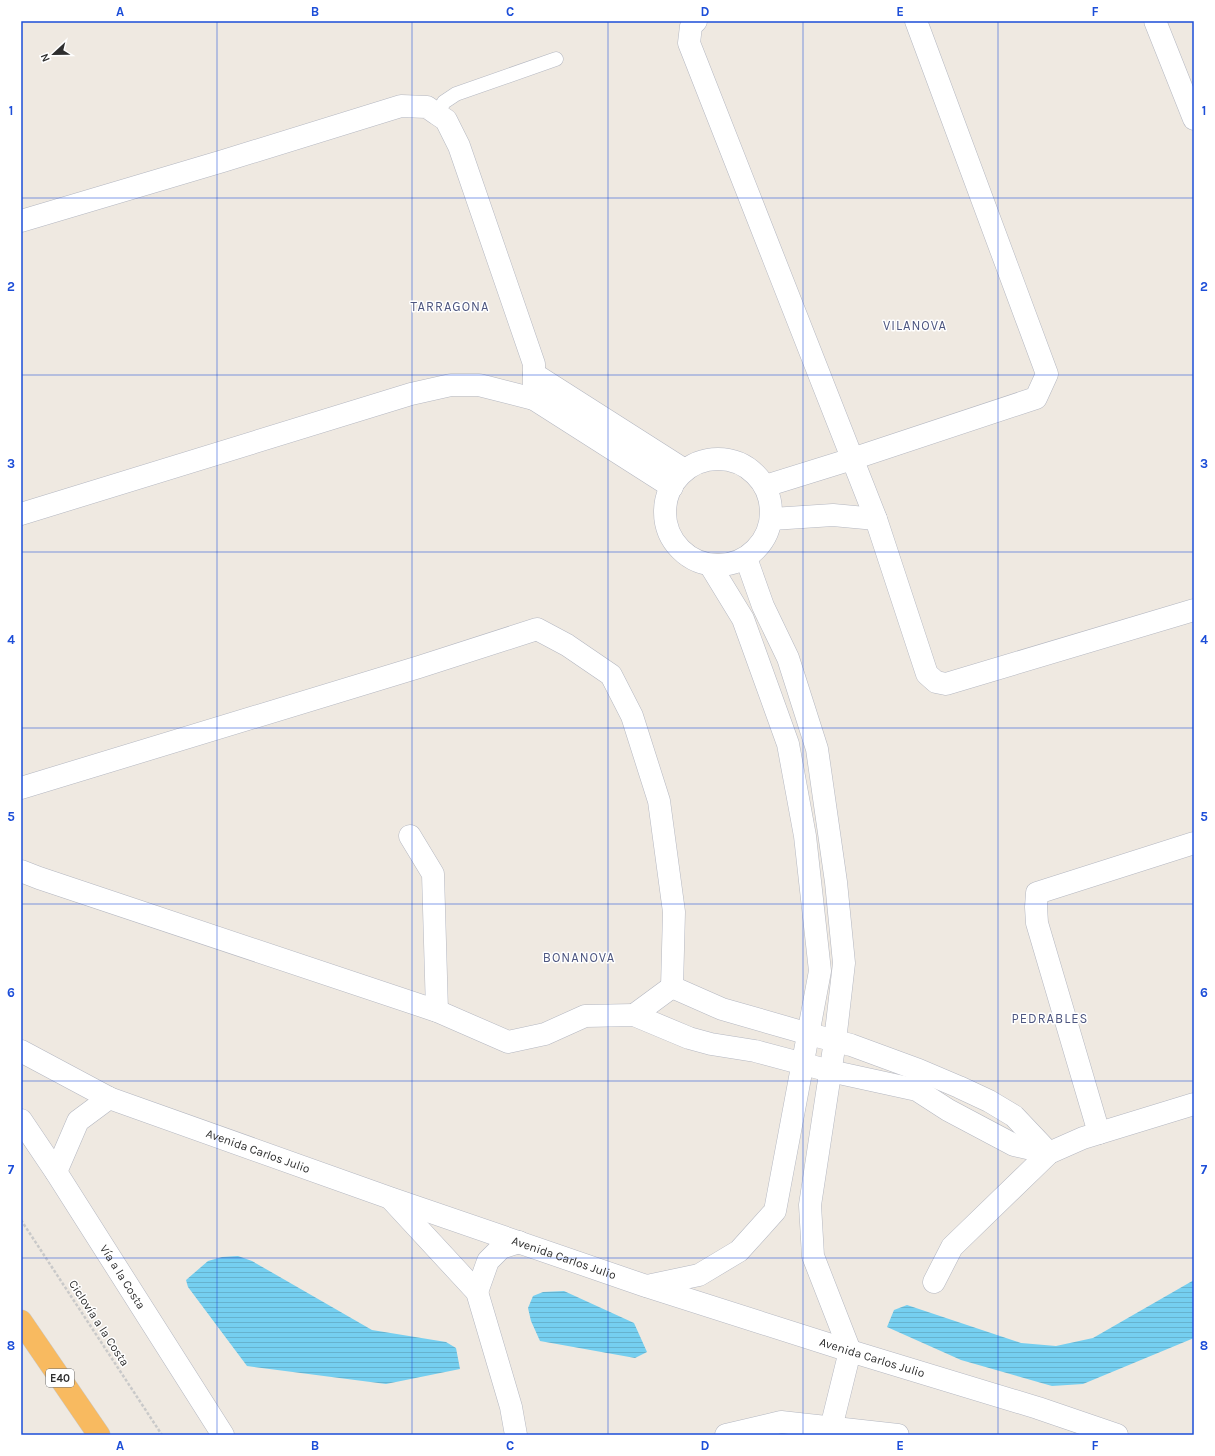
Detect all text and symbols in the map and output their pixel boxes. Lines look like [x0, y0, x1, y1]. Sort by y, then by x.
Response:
text: A [116, 4, 124, 19]
text: B [311, 4, 319, 19]
text: C [506, 4, 514, 19]
text: D [701, 4, 710, 19]
text: E [896, 4, 904, 19]
text: F [1091, 4, 1099, 19]
north arrow [34, 34, 74, 74]
text: N [38, 51, 53, 64]
text: 1 [9, 103, 13, 118]
text: 1 [1202, 103, 1206, 118]
text: 2 [7, 279, 15, 294]
text: 2 [1200, 279, 1208, 294]
district label: TARRAGONA [411, 299, 489, 314]
district label: VILANOVA [883, 318, 947, 333]
text: 3 [7, 456, 15, 471]
text: 3 [1200, 456, 1208, 471]
text: 4 [7, 632, 15, 647]
text: 4 [1200, 632, 1208, 647]
text: 5 [7, 809, 15, 824]
text: 5 [1200, 809, 1208, 824]
district label: BONANOVA [543, 950, 615, 965]
text: 6 [7, 985, 15, 1000]
text: 6 [1200, 985, 1208, 1000]
district label: PEDRABLES [1012, 1011, 1088, 1026]
street label: Avenida Carlos Julio [204, 1126, 312, 1176]
text: 7 [8, 1162, 15, 1177]
text: 7 [1201, 1162, 1208, 1177]
street label: Avenida Carlos Julio [510, 1233, 618, 1282]
street label: Vía a la Costa [97, 1242, 148, 1312]
street label: Ciclovía a la Costa [66, 1277, 132, 1369]
street label: Avenida Carlos Julio [818, 1335, 927, 1380]
text: 8 [7, 1338, 15, 1353]
text: 8 [1200, 1338, 1208, 1353]
road number: E40 [46, 1369, 74, 1387]
text: A [116, 1438, 124, 1453]
text: B [311, 1438, 319, 1453]
text: C [506, 1438, 514, 1453]
text: D [701, 1438, 710, 1453]
text: E [896, 1438, 904, 1453]
text: F [1091, 1438, 1099, 1453]

